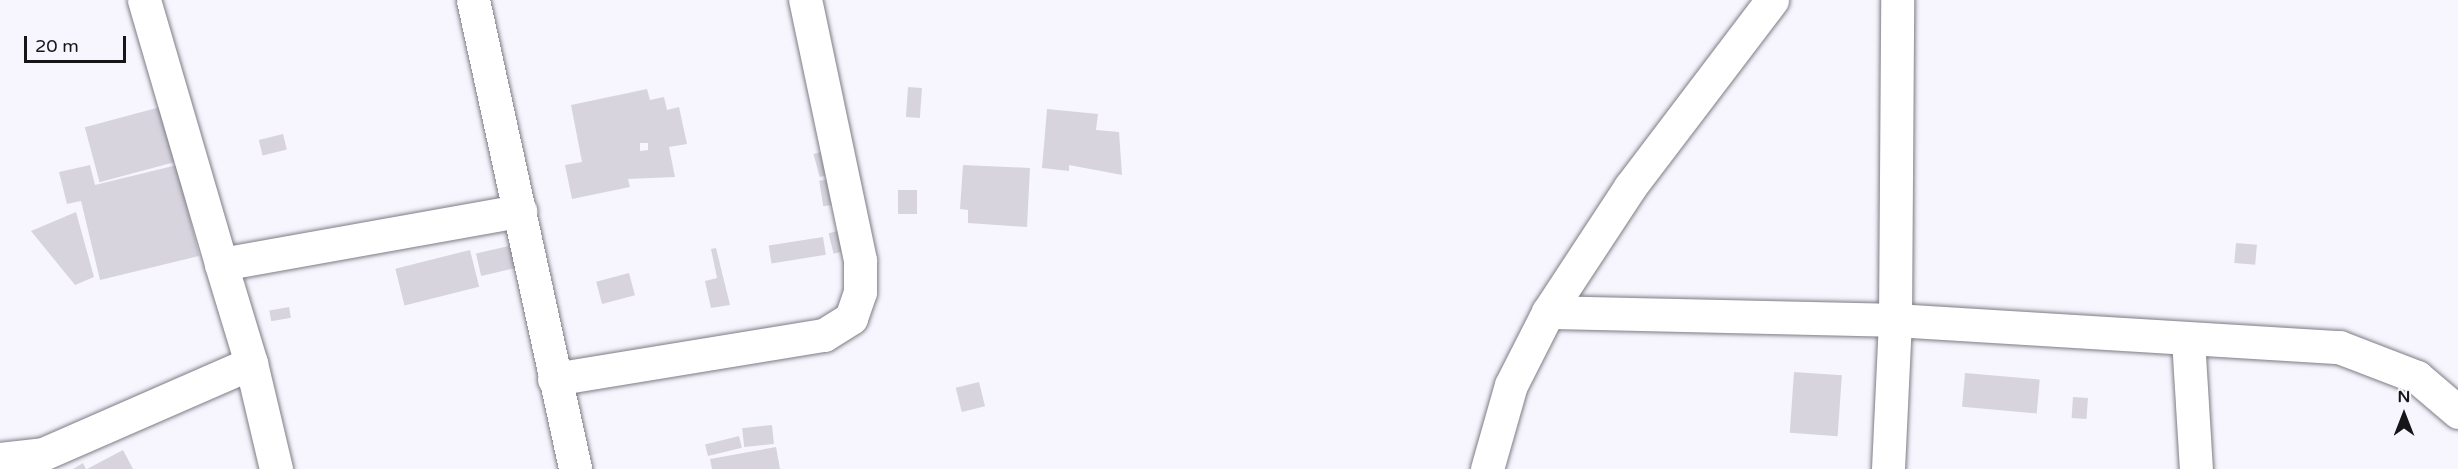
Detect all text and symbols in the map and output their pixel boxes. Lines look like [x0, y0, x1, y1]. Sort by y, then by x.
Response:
scale bar [27, 24, 129, 62]
text: 20 m [35, 35, 79, 57]
north arrow [2374, 385, 2434, 445]
text: N [2398, 387, 2410, 407]

